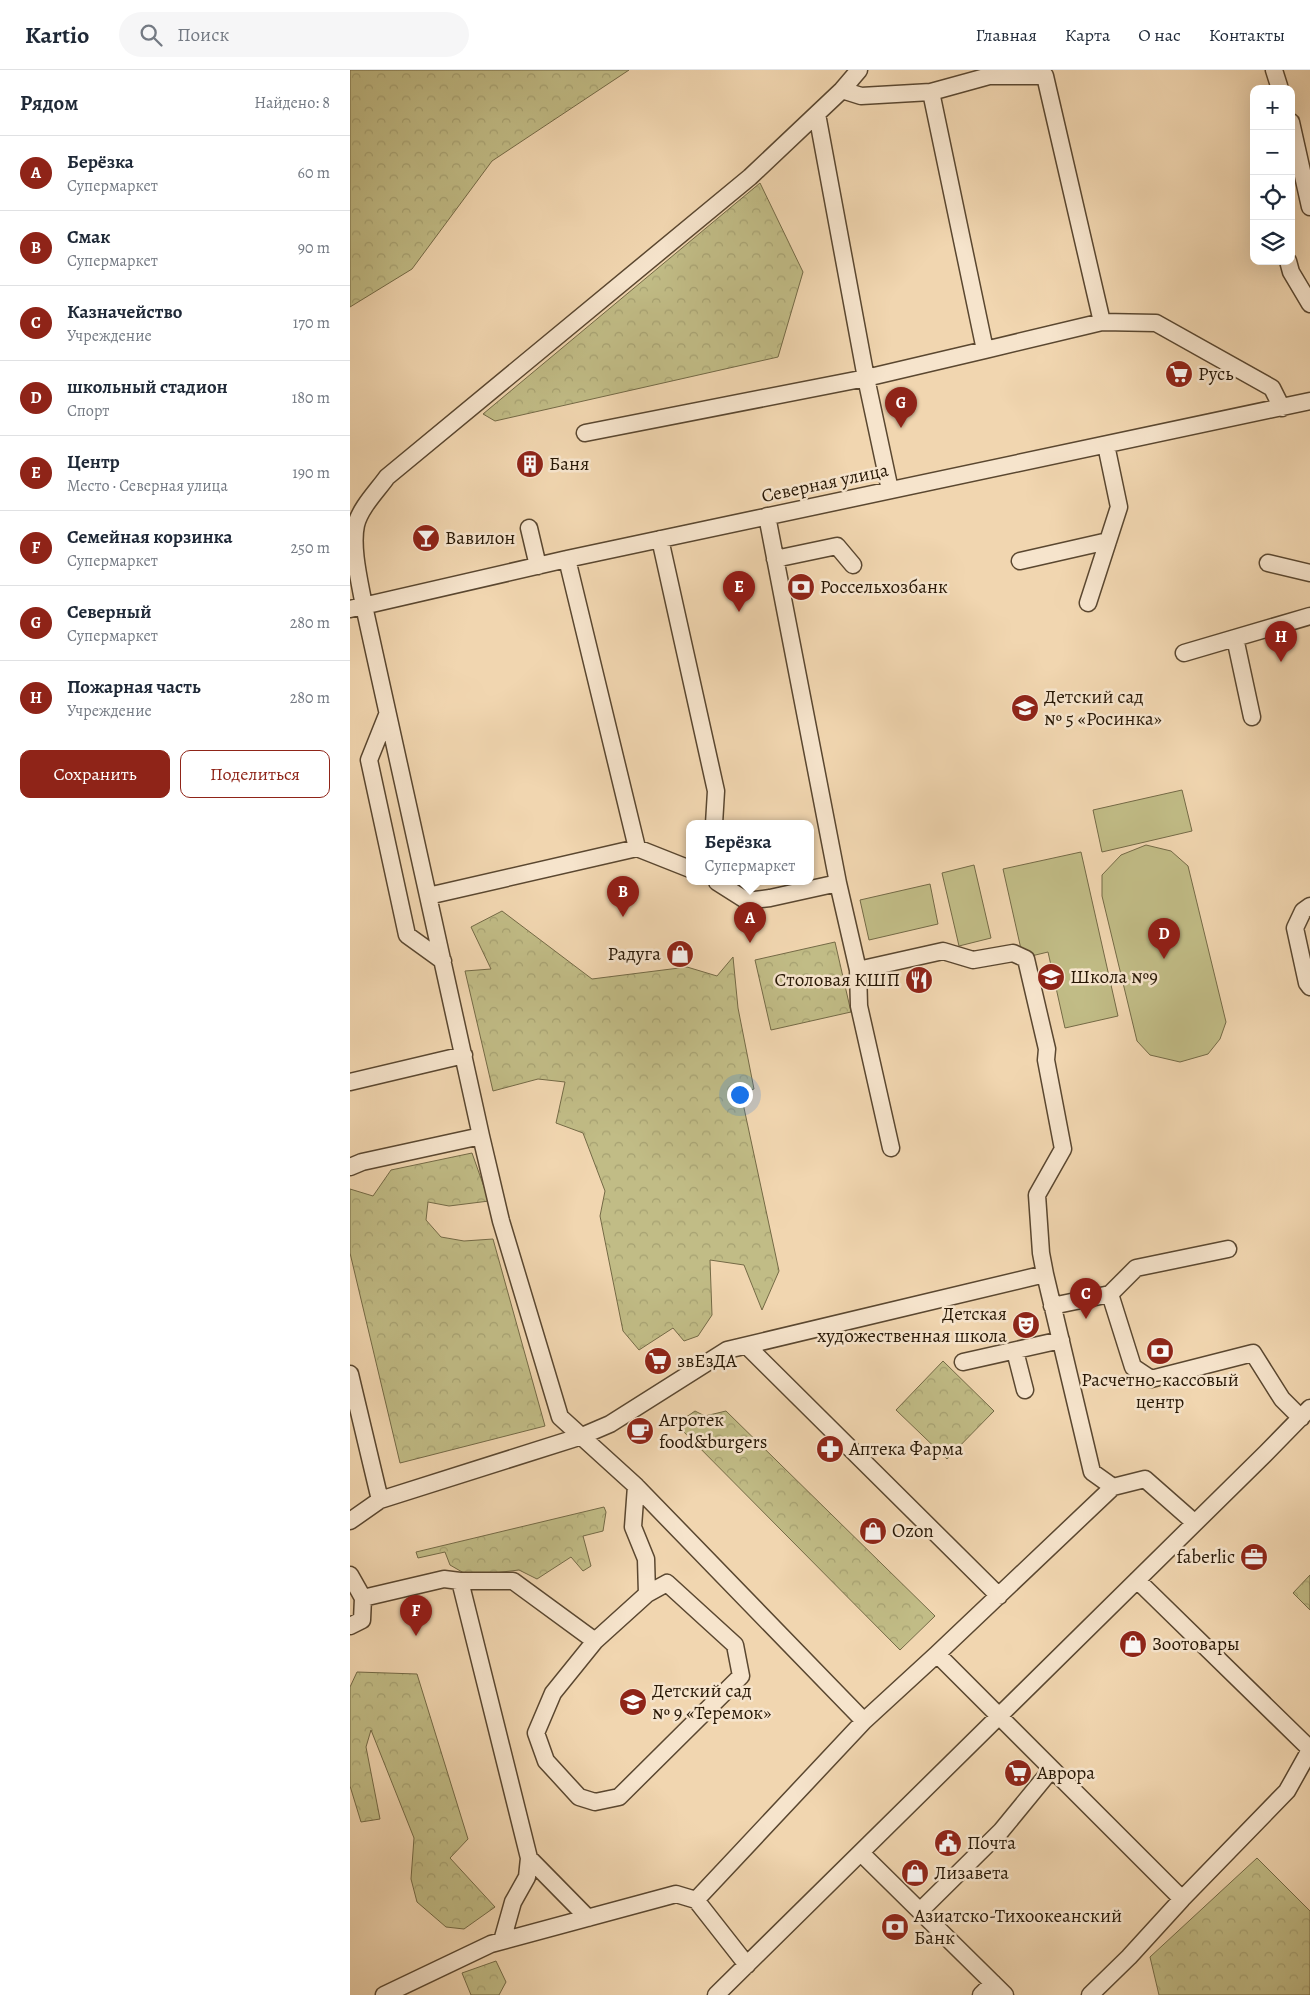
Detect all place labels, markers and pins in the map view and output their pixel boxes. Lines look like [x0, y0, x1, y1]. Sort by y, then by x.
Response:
supermarket icon: Русь [1164, 359, 1194, 389]
place label: Русь [1198, 361, 1234, 387]
pin: G [885, 387, 917, 428]
building icon: Баня [515, 449, 545, 479]
place label: Баня [549, 451, 589, 477]
bar icon: Вавилон [411, 523, 441, 553]
place label: Вавилон [445, 525, 515, 551]
pin: E [723, 571, 755, 612]
bank icon: Россельхозбанк [786, 572, 816, 602]
place label: Россельхозбанк [820, 574, 948, 600]
pin: H [1265, 621, 1297, 662]
place label: Детский сад № 5 «Росинка» [1044, 684, 1162, 732]
school or university icon: Детский сад № 5 «Росинка» [1010, 693, 1040, 723]
pin: B [607, 876, 639, 917]
pin: A [734, 902, 766, 943]
pin: D [1148, 918, 1180, 959]
shop icon: Радуга [665, 939, 695, 969]
place label: Радуга [608, 941, 661, 967]
school or university icon: Школа №9 [1036, 962, 1066, 992]
place label: Школа №9 [1070, 964, 1158, 990]
restaurant icon: Столовая КШП [904, 965, 934, 995]
place label: Столовая КШП [774, 967, 900, 993]
pin: C [1070, 1278, 1102, 1319]
place label: Детская художественная школа [817, 1301, 1007, 1349]
theatre icon: Детская художественная школа [1011, 1310, 1041, 1340]
bank icon: Расчетно-кассовый центр [1145, 1336, 1175, 1366]
supermarket icon: звЕзДА [643, 1346, 673, 1376]
place label: звЕзДА [677, 1348, 738, 1374]
place label: Расчетно-кассовый центр [1081, 1367, 1239, 1415]
place label: Агротек food&burgers [658, 1407, 768, 1455]
cafe icon: Агротек food&burgers [625, 1416, 655, 1446]
pharmacy icon: Аптека Фарма [815, 1434, 845, 1464]
place label: Аптека Фарма [848, 1436, 963, 1462]
shop icon: Ozon [858, 1516, 888, 1546]
place label: Ozon [892, 1518, 934, 1544]
office icon: faberlic [1239, 1542, 1269, 1572]
place label: faberlic [1177, 1544, 1235, 1570]
pin: F [400, 1595, 432, 1636]
shop icon: Зоотовары [1118, 1629, 1148, 1659]
place label: Зоотовары [1152, 1631, 1240, 1657]
place label: Детский сад № 9 «Теремок» [652, 1678, 771, 1726]
school or university icon: Детский сад № 9 «Теремок» [618, 1687, 648, 1717]
supermarket icon: Аврора [1003, 1758, 1033, 1788]
place label: Аврора [1036, 1760, 1095, 1786]
public building icon: Почта [933, 1828, 963, 1858]
place label: Почта [967, 1830, 1016, 1856]
shop icon: Лизавета [900, 1858, 930, 1888]
place label: Лизавета [934, 1860, 1009, 1886]
place label: Азиатско-Тихоокеанский Банк [913, 1903, 1122, 1951]
bank icon: Азиатско-Тихоокеанский Банк [880, 1912, 910, 1942]

